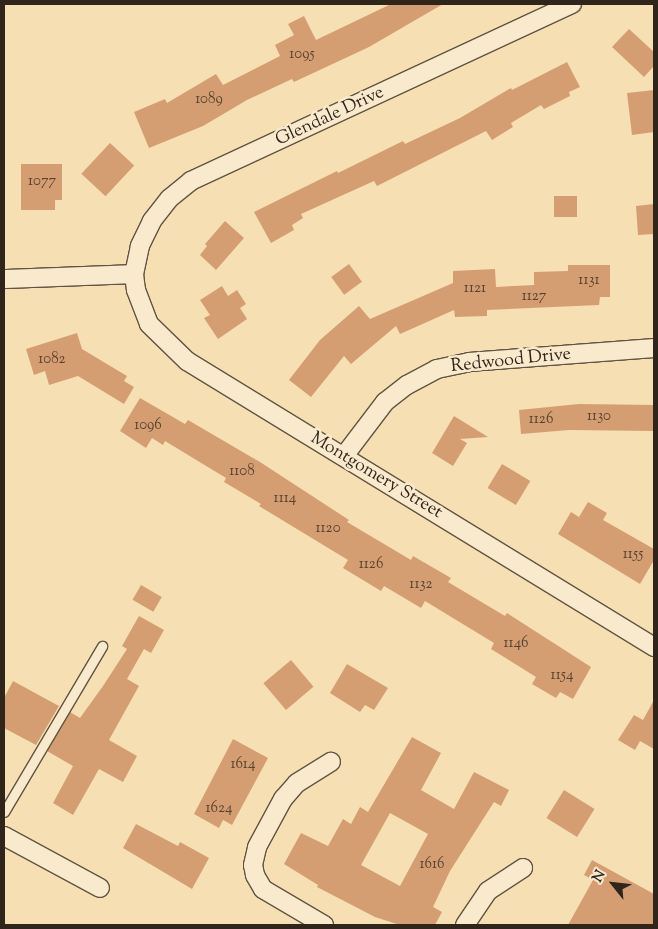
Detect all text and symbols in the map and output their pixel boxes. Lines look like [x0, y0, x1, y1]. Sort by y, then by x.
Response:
house number: 1095 [289, 46, 315, 64]
street label: Glendale Drive [272, 82, 388, 152]
house number: 1089 [195, 91, 223, 109]
house number: 1077 [28, 173, 56, 191]
house number: 1131 [578, 272, 600, 290]
house number: 1121 [464, 280, 486, 298]
house number: 1127 [522, 288, 546, 306]
street label: Redwood Drive [450, 344, 572, 378]
house number: 1082 [38, 351, 66, 369]
house number: 1130 [587, 408, 611, 426]
house number: 1126 [529, 411, 553, 429]
house number: 1096 [134, 417, 162, 435]
street label: Montgomery Street [306, 428, 446, 524]
house number: 1108 [229, 463, 255, 481]
house number: 1114 [274, 490, 296, 508]
house number: 1120 [315, 520, 341, 538]
house number: 1155 [623, 546, 643, 564]
house number: 1126 [359, 556, 383, 574]
house number: 1132 [409, 576, 433, 594]
house number: 1146 [503, 635, 529, 653]
house number: 1154 [551, 667, 573, 685]
house number: 1614 [230, 756, 256, 774]
house number: 1624 [206, 800, 232, 818]
house number: 1616 [420, 856, 444, 874]
north arrow [588, 859, 638, 909]
text: N [588, 867, 611, 886]

